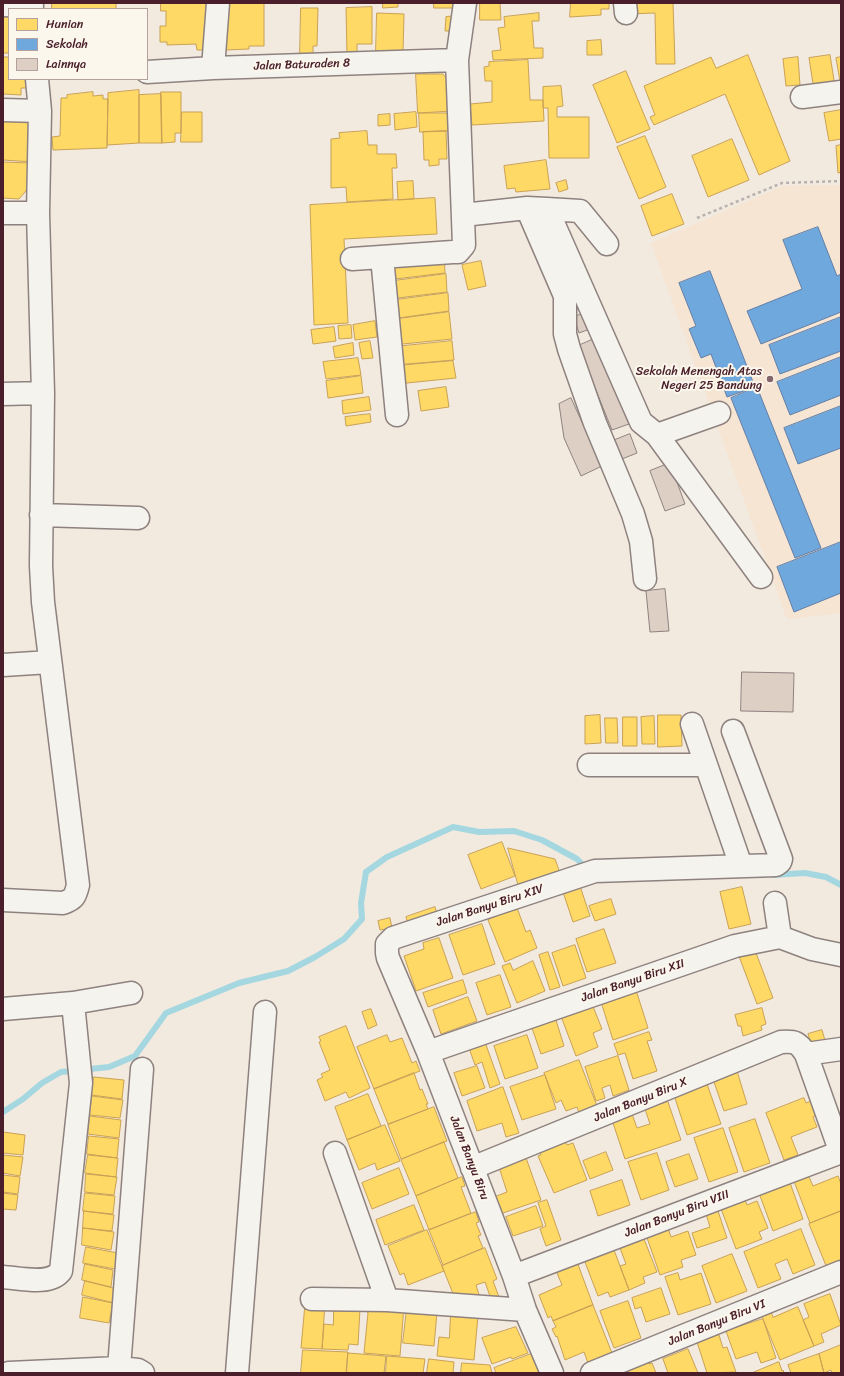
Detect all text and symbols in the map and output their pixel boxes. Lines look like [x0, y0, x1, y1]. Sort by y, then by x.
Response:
legend [8, 8, 148, 80]
text: Hunian [46, 13, 83, 35]
text: Sekolah [46, 33, 88, 55]
text: Lainnya [46, 53, 86, 75]
street label: Jalan Baturaden 8 [254, 56, 350, 74]
place label: Sekolah Menengah Atas Negeri 25 Bandung [636, 365, 762, 393]
marker: Sekolah Menengah Atas Negeri 25 Bandung [765, 374, 775, 384]
street label: Jalan Banyu Biru XIV [435, 882, 545, 930]
street label: Jalan Banyu Biru XII [579, 957, 687, 1005]
street label: Jalan Banyu Biru X [592, 1075, 690, 1125]
street label: Jalan Banyu Biru [446, 1114, 492, 1202]
street label: Jalan Banyu Biru VIII [623, 1187, 731, 1241]
street label: Jalan Banyu Biru VI [666, 1297, 768, 1349]

